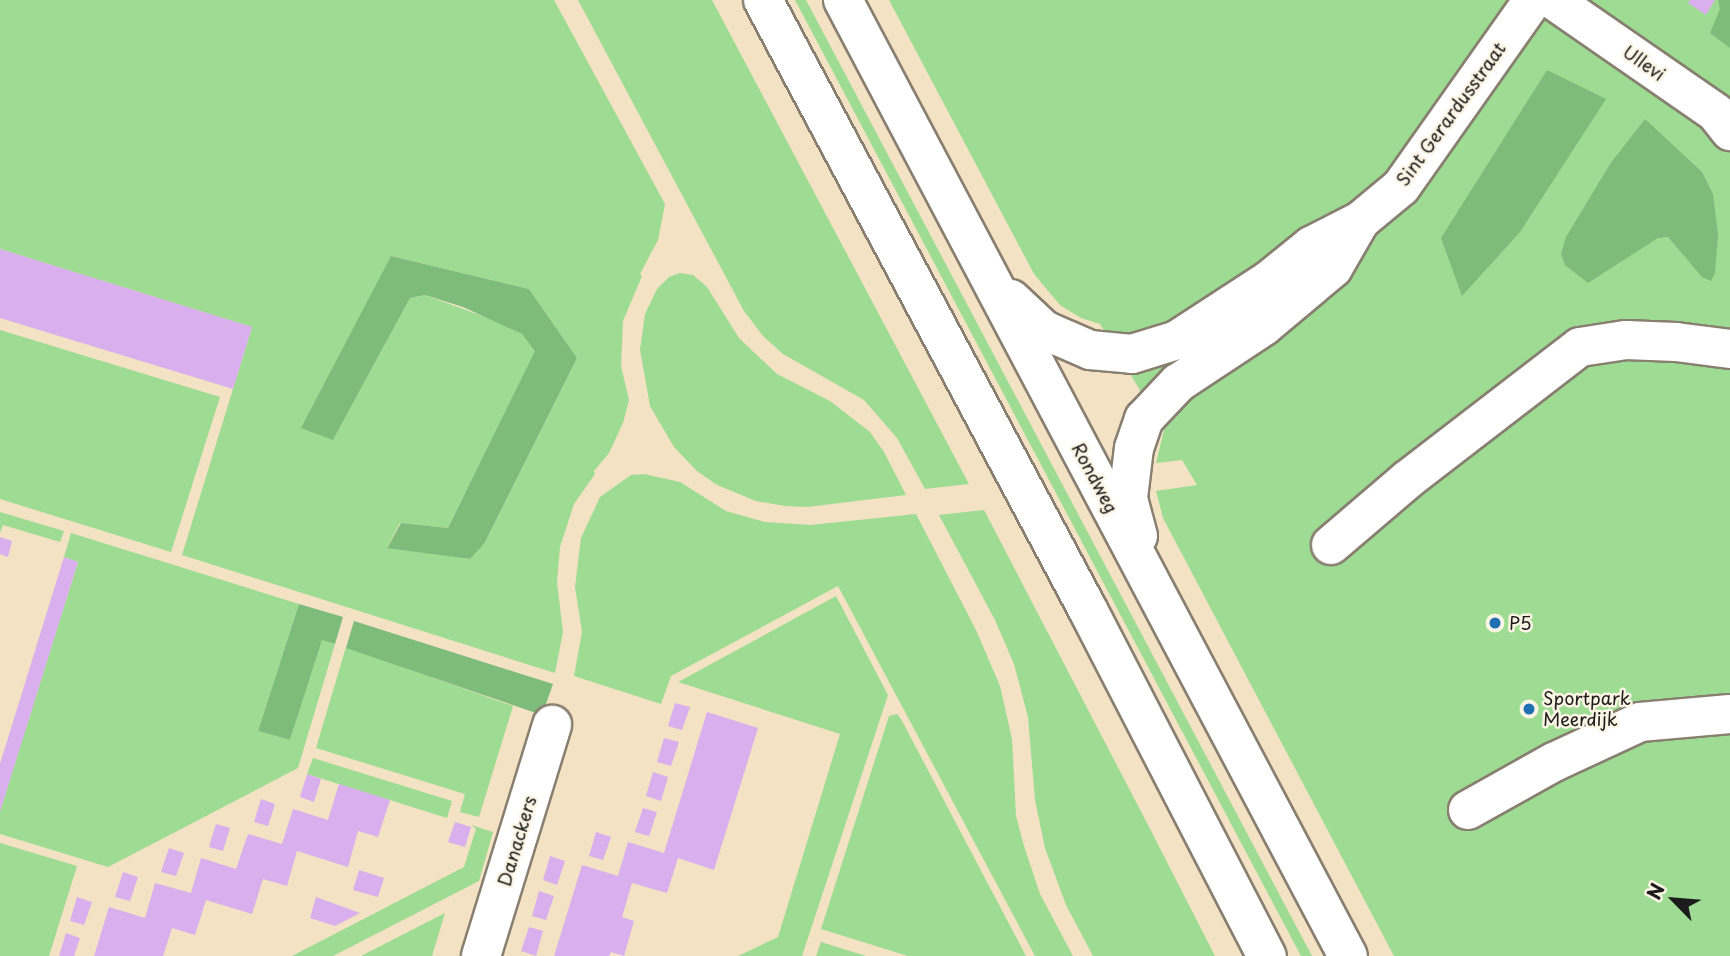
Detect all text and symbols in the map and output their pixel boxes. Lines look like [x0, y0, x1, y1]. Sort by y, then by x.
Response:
street label: Sint Gerardusstraat [1391, 38, 1511, 190]
street label: Ullevi [1619, 41, 1669, 85]
street label: Rondweg [1067, 439, 1123, 517]
place label: P5 [1509, 612, 1532, 634]
marker: P5 [1487, 615, 1503, 631]
place label: Sportpark Meerdijk [1543, 688, 1631, 730]
marker: Sportpark Meerdijk [1521, 701, 1537, 717]
street label: Danackers [493, 793, 541, 889]
north arrow [1639, 865, 1709, 935]
text: N [1639, 878, 1671, 904]

